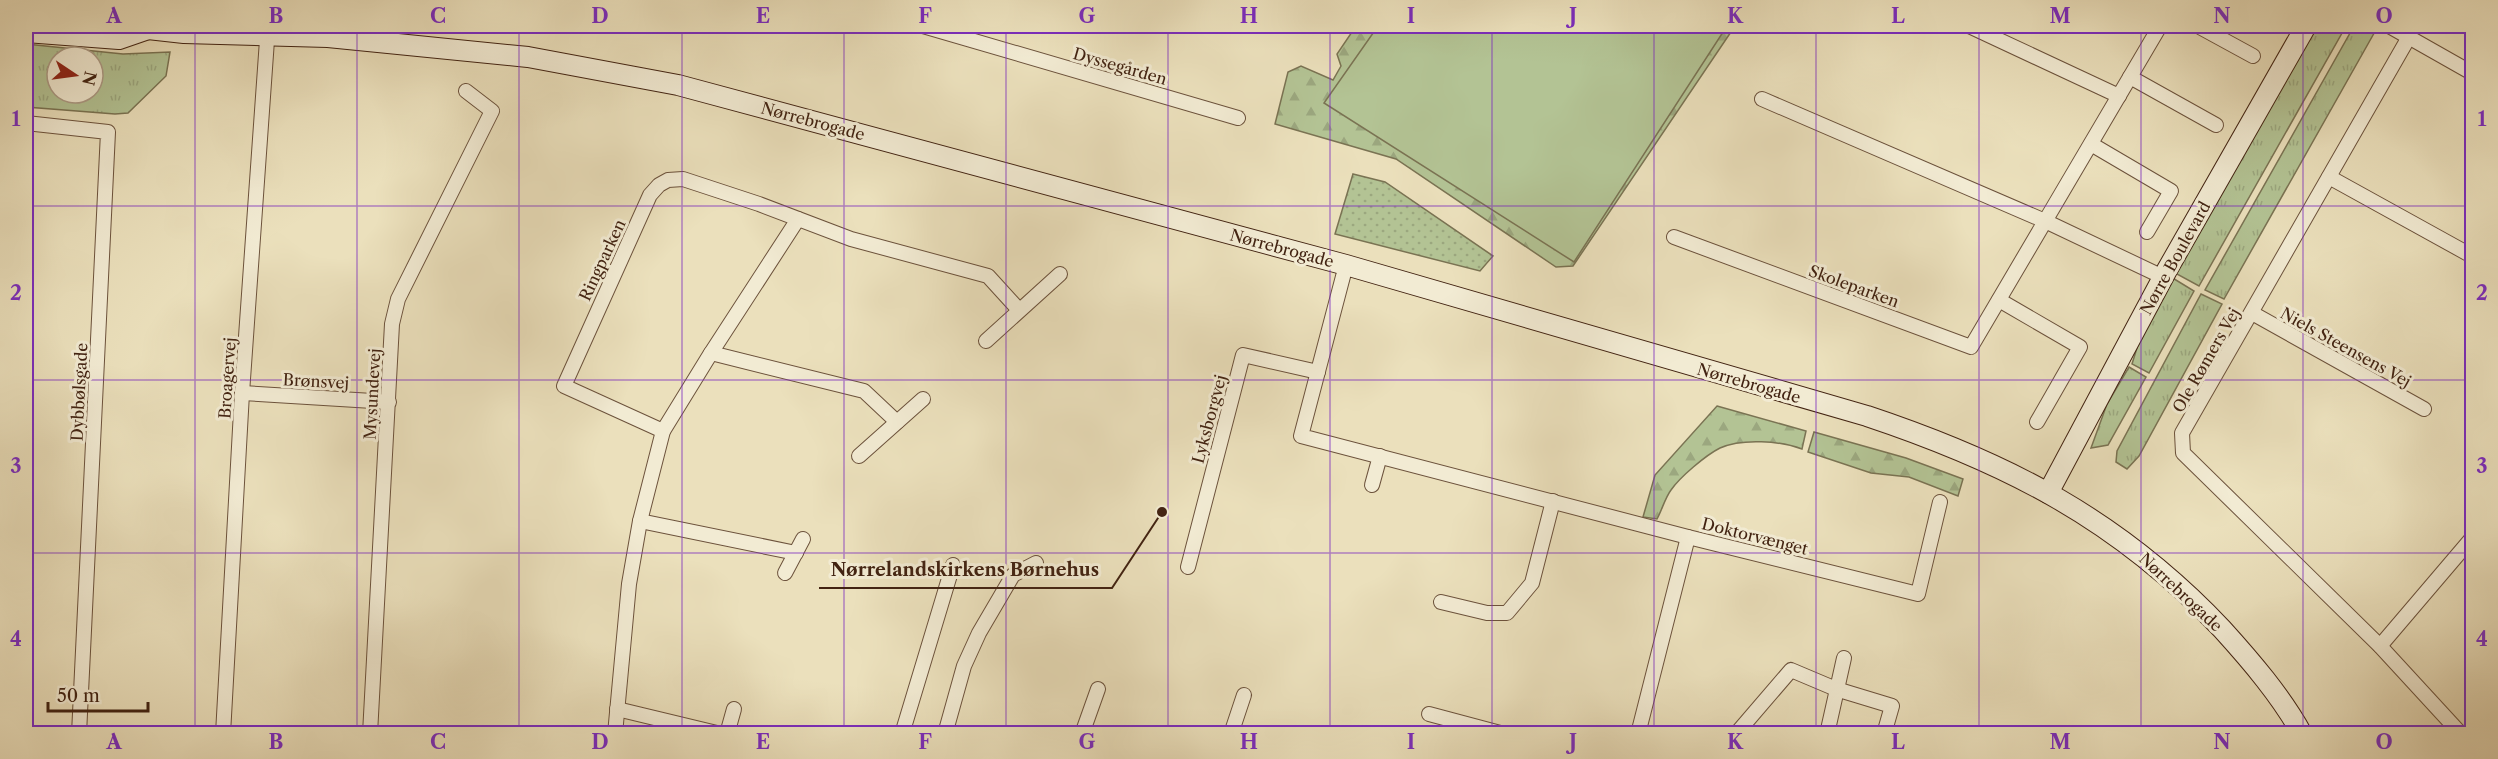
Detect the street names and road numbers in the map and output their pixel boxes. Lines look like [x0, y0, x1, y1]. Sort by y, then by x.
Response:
street label: Dyssegården [1071, 43, 1169, 89]
street label: Nørrebrogade [759, 98, 867, 144]
street label: Nørre Boulevard [2136, 198, 2215, 318]
street label: Ringparken [574, 216, 630, 304]
street label: Nørrebrogade [1228, 225, 1336, 271]
street label: Skoleparken [1806, 260, 1902, 312]
street label: Niels Steensens Vej [2277, 303, 2415, 391]
street label: Ole Rømers Vej [2168, 304, 2244, 416]
street label: Broagervej [214, 337, 240, 419]
street label: Dybbølsgade [66, 342, 92, 442]
street label: Mysundevej [360, 348, 384, 440]
street label: Nørrebrogade [1695, 359, 1803, 407]
street label: Brønsvej [282, 369, 350, 393]
street label: Lyksborgvej [1188, 372, 1230, 466]
street label: Doktorvænget [1700, 513, 1810, 559]
street label: Nørrebrogade [2135, 548, 2227, 636]

